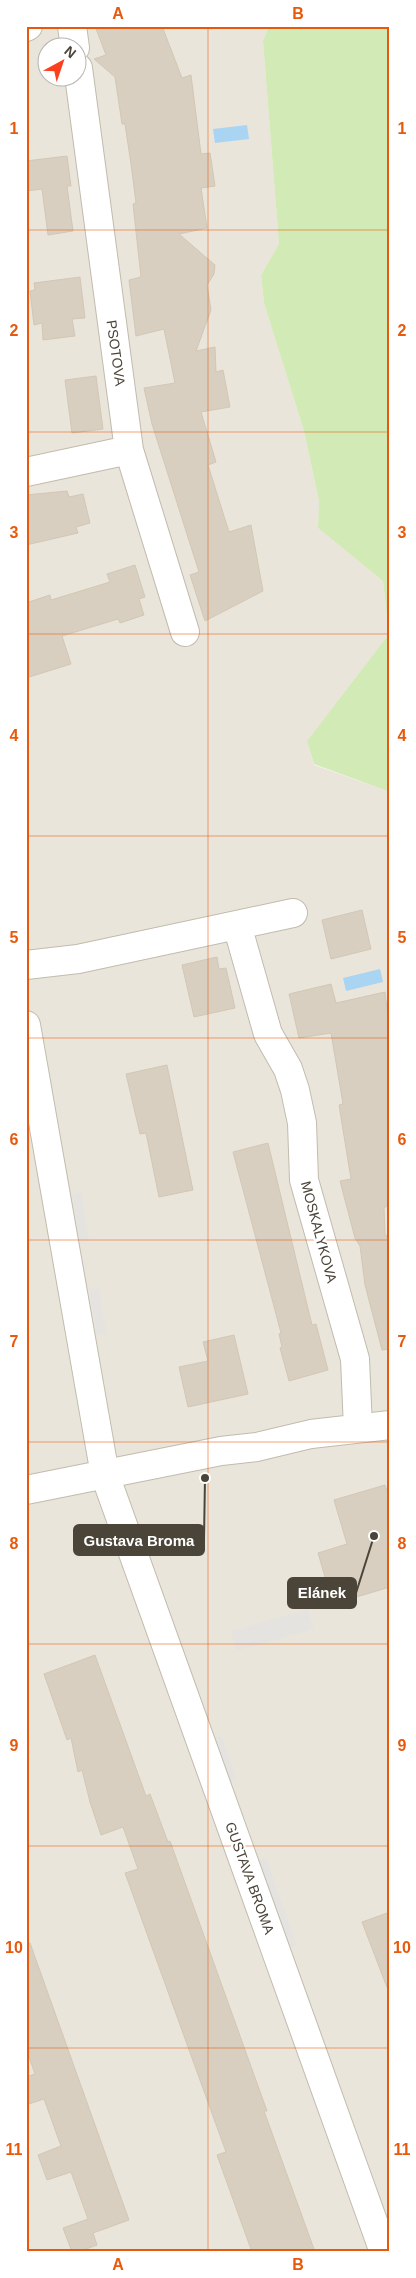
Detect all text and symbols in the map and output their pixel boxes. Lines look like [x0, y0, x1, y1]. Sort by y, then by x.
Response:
text: A [112, 5, 124, 22]
text: B [292, 5, 304, 22]
north arrow [38, 38, 88, 88]
text: N [61, 43, 79, 61]
text: 1 [10, 120, 19, 137]
text: 1 [398, 120, 407, 137]
street label: PSOTOVA [103, 319, 129, 388]
text: 2 [10, 322, 19, 339]
text: 2 [398, 322, 407, 339]
text: 3 [10, 524, 19, 541]
text: 3 [398, 524, 407, 541]
text: 4 [10, 727, 19, 744]
text: 4 [398, 727, 407, 744]
text: 5 [10, 929, 19, 946]
text: 5 [398, 929, 407, 946]
text: 6 [10, 1131, 19, 1148]
text: 6 [398, 1131, 407, 1148]
street label: MOSKALYKOVA [298, 1179, 340, 1285]
text: 7 [10, 1333, 19, 1350]
text: 7 [398, 1333, 407, 1350]
callout: Gustava Broma [74, 1525, 204, 1555]
text: Gustava Broma [84, 1532, 195, 1549]
text: 8 [10, 1535, 19, 1552]
text: 8 [398, 1535, 407, 1552]
callout: Elánek [288, 1578, 356, 1608]
text: Elánek [298, 1584, 347, 1601]
text: 9 [10, 1737, 19, 1754]
text: 9 [398, 1737, 407, 1754]
street label: GUSTAVA BROMA [222, 1820, 278, 1937]
text: 10 [5, 1939, 23, 1956]
text: 10 [393, 1939, 411, 1956]
text: 11 [6, 2141, 23, 2158]
text: 11 [394, 2141, 411, 2158]
text: A [112, 2256, 124, 2273]
text: B [292, 2256, 304, 2273]

